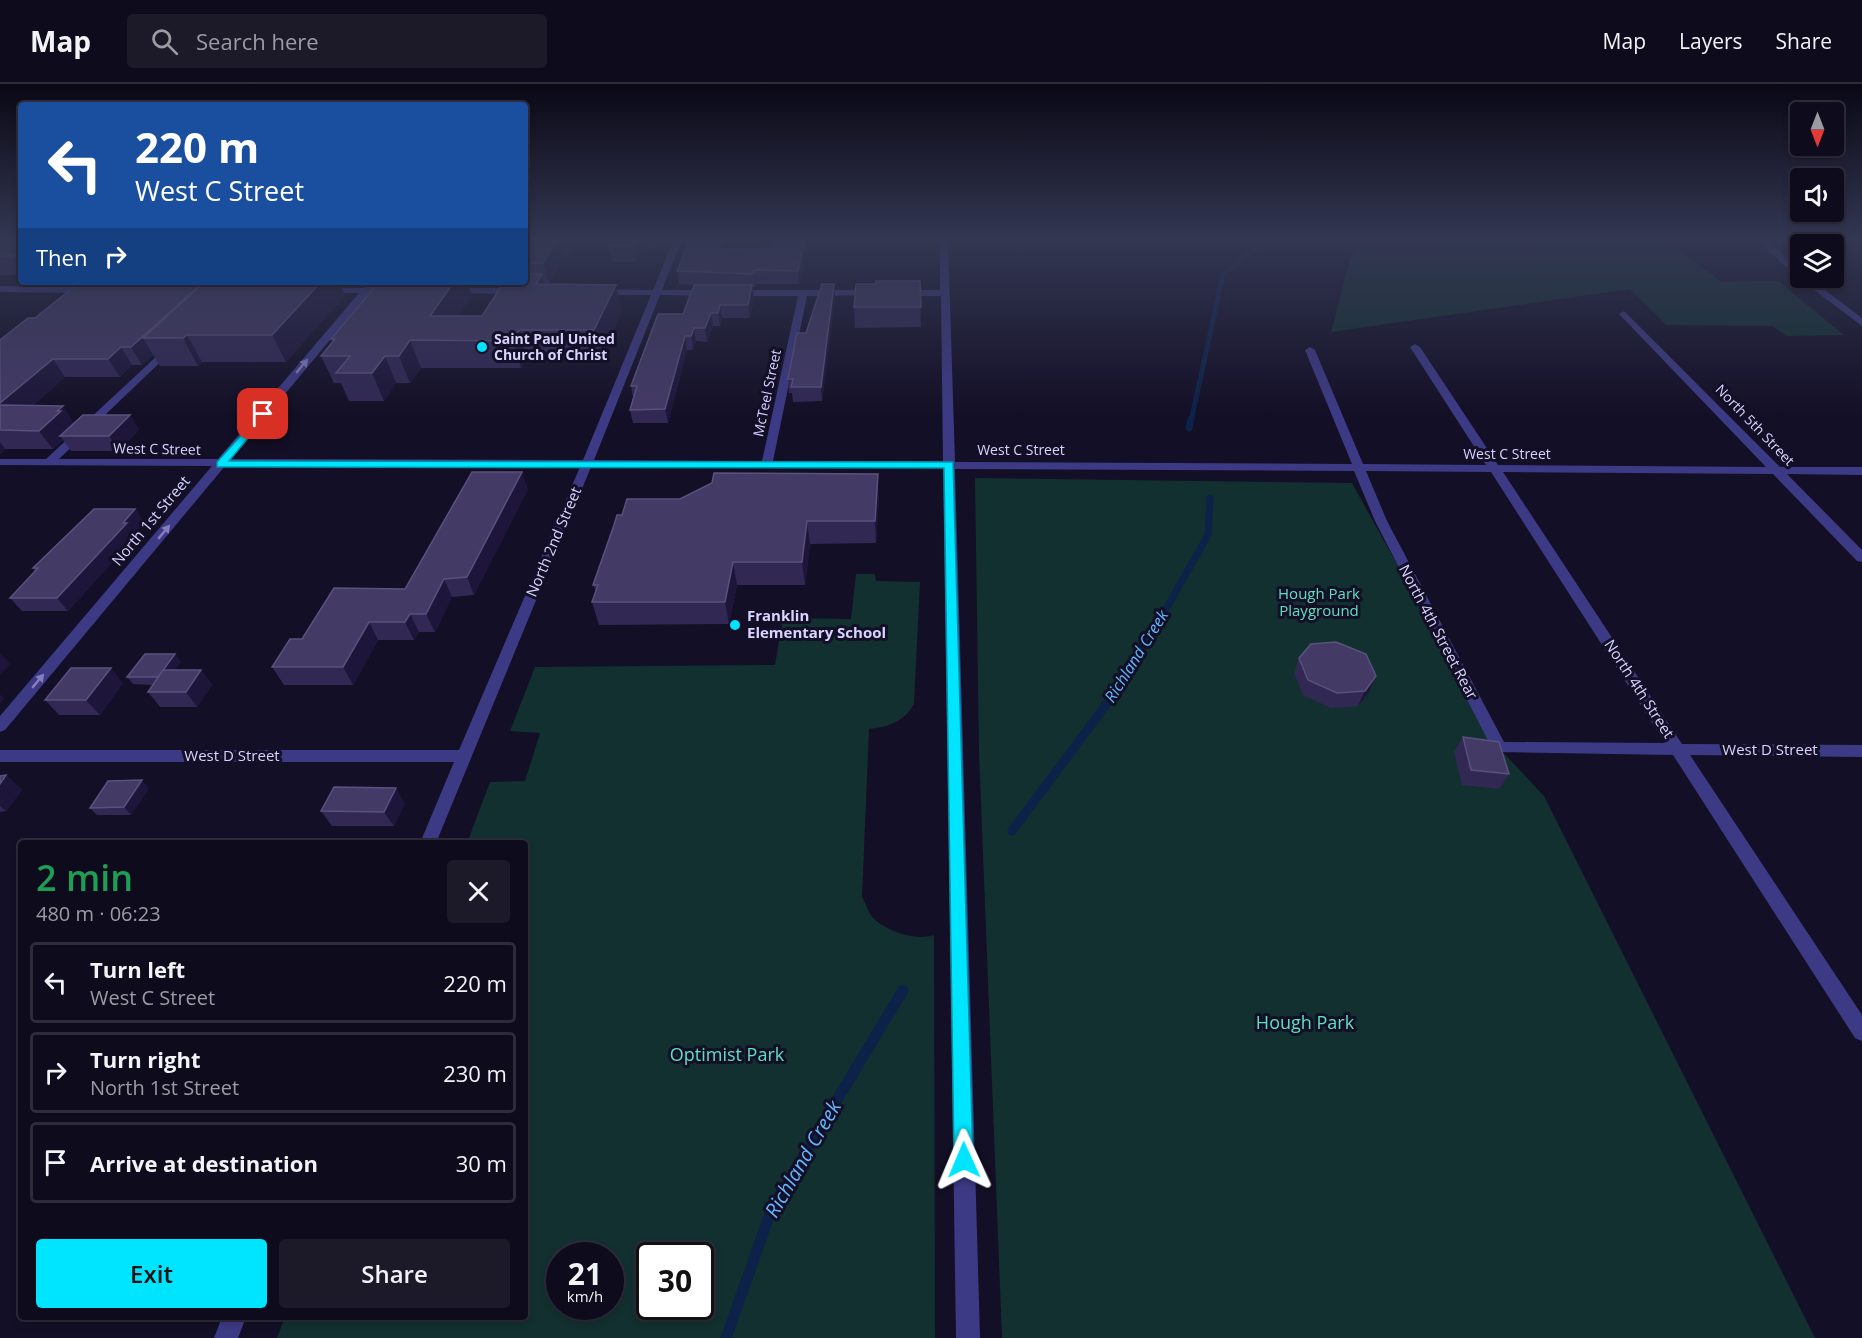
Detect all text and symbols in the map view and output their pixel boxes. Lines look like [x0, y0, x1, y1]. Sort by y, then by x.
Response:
search box [127, 14, 547, 68]
text: Map [30, 22, 91, 60]
icon: search [148, 25, 181, 58]
text: Search here [196, 26, 319, 56]
text: Map [1603, 27, 1646, 55]
text: Layers [1679, 27, 1743, 55]
text: Share [1776, 27, 1832, 55]
north arrow [1790, 102, 1844, 156]
map controls [1790, 102, 1844, 288]
text: 220 m [135, 118, 259, 175]
icon: left [36, 126, 114, 204]
button: sound [1790, 168, 1844, 222]
text: West C Street [135, 172, 304, 209]
button: layers [1790, 234, 1844, 288]
icon: right [99, 240, 132, 273]
text: Then [36, 242, 87, 272]
place label: Saint Paul United Church of Christ [494, 329, 615, 364]
marker: Saint Paul United Church of Christ [475, 340, 489, 354]
street label: McTeel Street [748, 347, 785, 438]
one-way arrow [296, 358, 309, 374]
street label: North 5th Street [1712, 380, 1799, 469]
pin [237, 388, 288, 439]
icon: arrive [246, 397, 279, 430]
street label: West C Street [113, 438, 201, 459]
street label: West C Street [977, 440, 1065, 459]
street label: West C Street [1463, 444, 1551, 463]
street label: North 1st Street [107, 471, 194, 570]
street label: North 2nd Street [521, 484, 585, 600]
one-way arrow [157, 524, 170, 540]
street label: North 4th Street Rear [1395, 561, 1483, 702]
park label: Hough Park Playground [1278, 583, 1360, 620]
place label: Franklin Elementary School [747, 605, 886, 642]
water label: Richland Creek [1099, 605, 1174, 706]
marker: Franklin Elementary School [728, 618, 742, 632]
street label: North 4th Street [1600, 635, 1679, 742]
one-way arrow [31, 674, 44, 689]
street label: West D Street [1722, 739, 1818, 759]
street label: West D Street [184, 745, 280, 765]
text: 2 min [36, 853, 133, 902]
button: close [447, 860, 510, 923]
text: 480 m · 06:23 [36, 900, 161, 927]
text: Turn left [90, 954, 185, 984]
icon: left [39, 966, 72, 999]
text: 220 m [443, 968, 507, 998]
text: West C Street [90, 984, 215, 1011]
park label: Hough Park [1256, 1010, 1355, 1034]
park label: Optimist Park [670, 1042, 785, 1066]
text: Turn right [90, 1044, 201, 1074]
icon: right [39, 1056, 72, 1089]
text: 230 m [443, 1058, 507, 1088]
text: North 1st Street [90, 1074, 239, 1101]
water label: Richland Creek [758, 1094, 848, 1222]
position arrow [932, 1128, 996, 1192]
icon: arrive [39, 1146, 72, 1179]
text: Arrive at destination [90, 1148, 318, 1178]
text: 30 m [456, 1148, 507, 1178]
button: Exit [36, 1239, 267, 1308]
button: Share [279, 1239, 510, 1308]
speed limit sign: 30 [636, 1242, 714, 1320]
text: 21 [568, 1253, 602, 1294]
text: km/h [567, 1286, 603, 1306]

